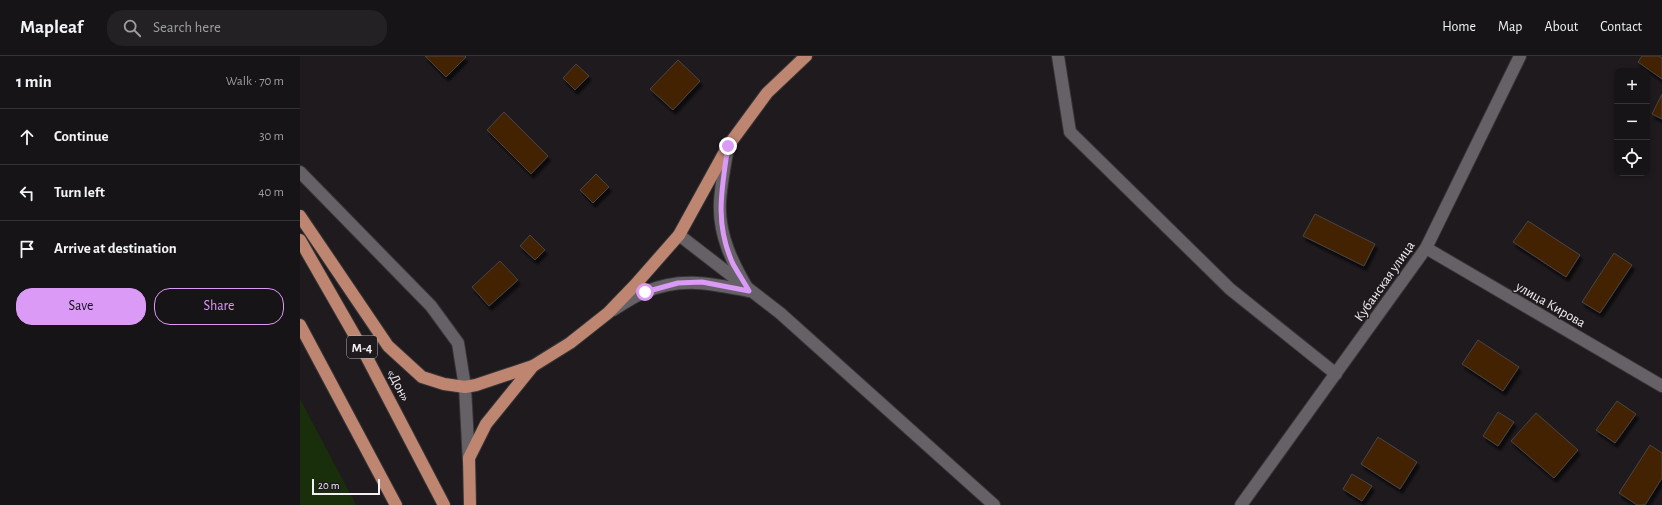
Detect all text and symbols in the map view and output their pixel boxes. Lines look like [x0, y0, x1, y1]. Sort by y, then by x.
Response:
search box [107, 10, 387, 46]
icon: search [121, 17, 143, 39]
text: Mapleaf [20, 18, 83, 37]
text: Search here [153, 20, 221, 35]
text: Home [1442, 20, 1476, 34]
text: Map [1498, 20, 1522, 34]
text: About [1544, 20, 1578, 34]
text: Contact [1600, 20, 1642, 34]
map controls [1614, 68, 1650, 176]
button: + [1614, 68, 1650, 104]
text: 1 min [16, 73, 52, 90]
text: Walk · 70 m [226, 75, 284, 88]
button: − [1614, 104, 1650, 140]
icon: ahead [16, 126, 38, 148]
text: Continue [54, 129, 109, 144]
text: 30 m [259, 130, 284, 143]
route end [719, 137, 737, 155]
button: locate [1614, 140, 1650, 176]
icon: left [16, 182, 38, 204]
text: Turn left [54, 185, 105, 200]
text: 40 m [258, 186, 284, 199]
icon: arrive [16, 238, 38, 260]
street label: Кубанская улица [1352, 238, 1418, 324]
text: Arrive at destination [54, 241, 177, 256]
street label: улица Кирова [1512, 279, 1588, 331]
route start [636, 283, 654, 301]
button: Save [16, 288, 146, 325]
button: Share [154, 288, 284, 325]
road number: М-4 [347, 336, 377, 358]
street label: «Дон» [384, 367, 412, 404]
scale bar [312, 477, 380, 496]
text: 20 m [318, 480, 339, 491]

